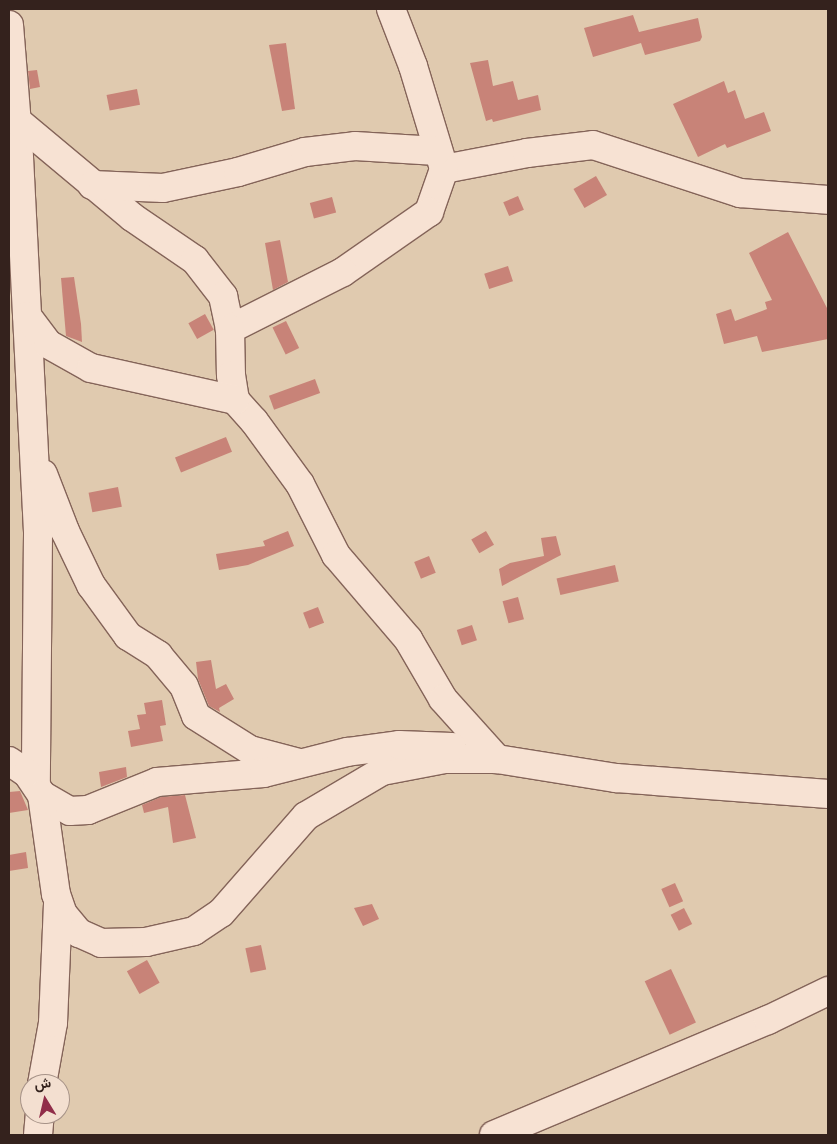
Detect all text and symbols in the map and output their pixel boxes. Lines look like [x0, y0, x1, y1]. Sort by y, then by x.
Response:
text: ش [33, 1073, 53, 1097]
north arrow [20, 1074, 70, 1124]

